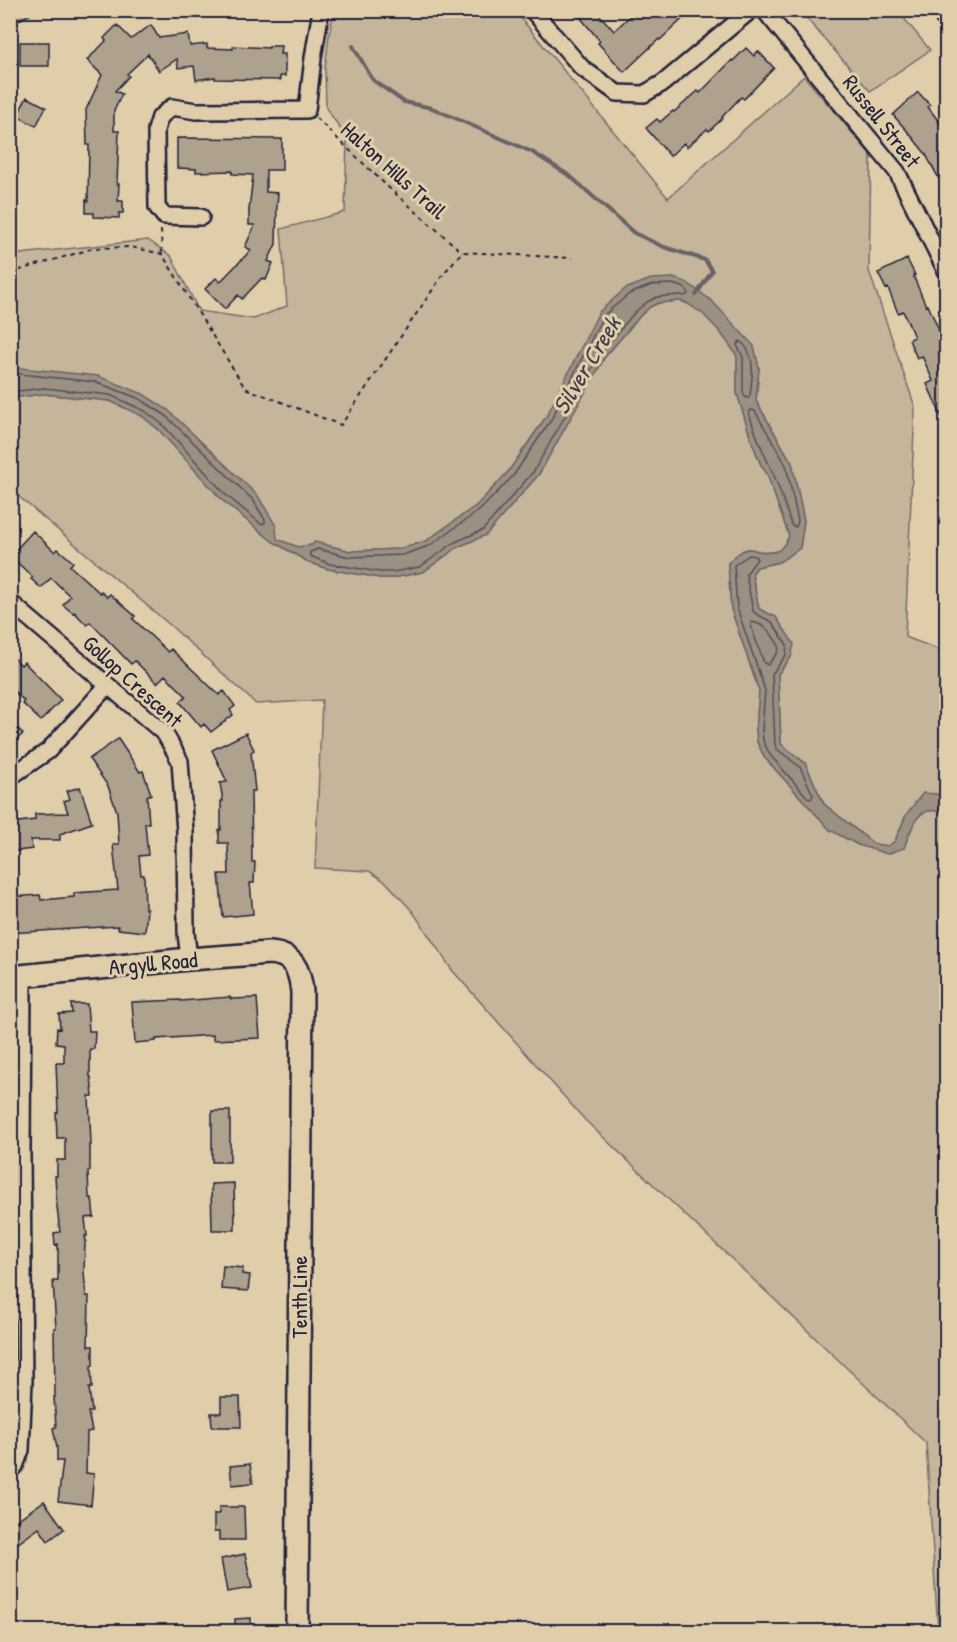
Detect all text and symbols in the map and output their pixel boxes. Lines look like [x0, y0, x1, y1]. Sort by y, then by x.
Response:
street label: Russell Street [836, 68, 928, 174]
street label: Halton Hills Trail [335, 114, 453, 226]
water label: Silver Creek [544, 309, 629, 420]
street label: Gollop Crescent [77, 628, 190, 734]
street label: Argyll Road [107, 944, 199, 982]
street label: Tenth Line [284, 1255, 314, 1338]

